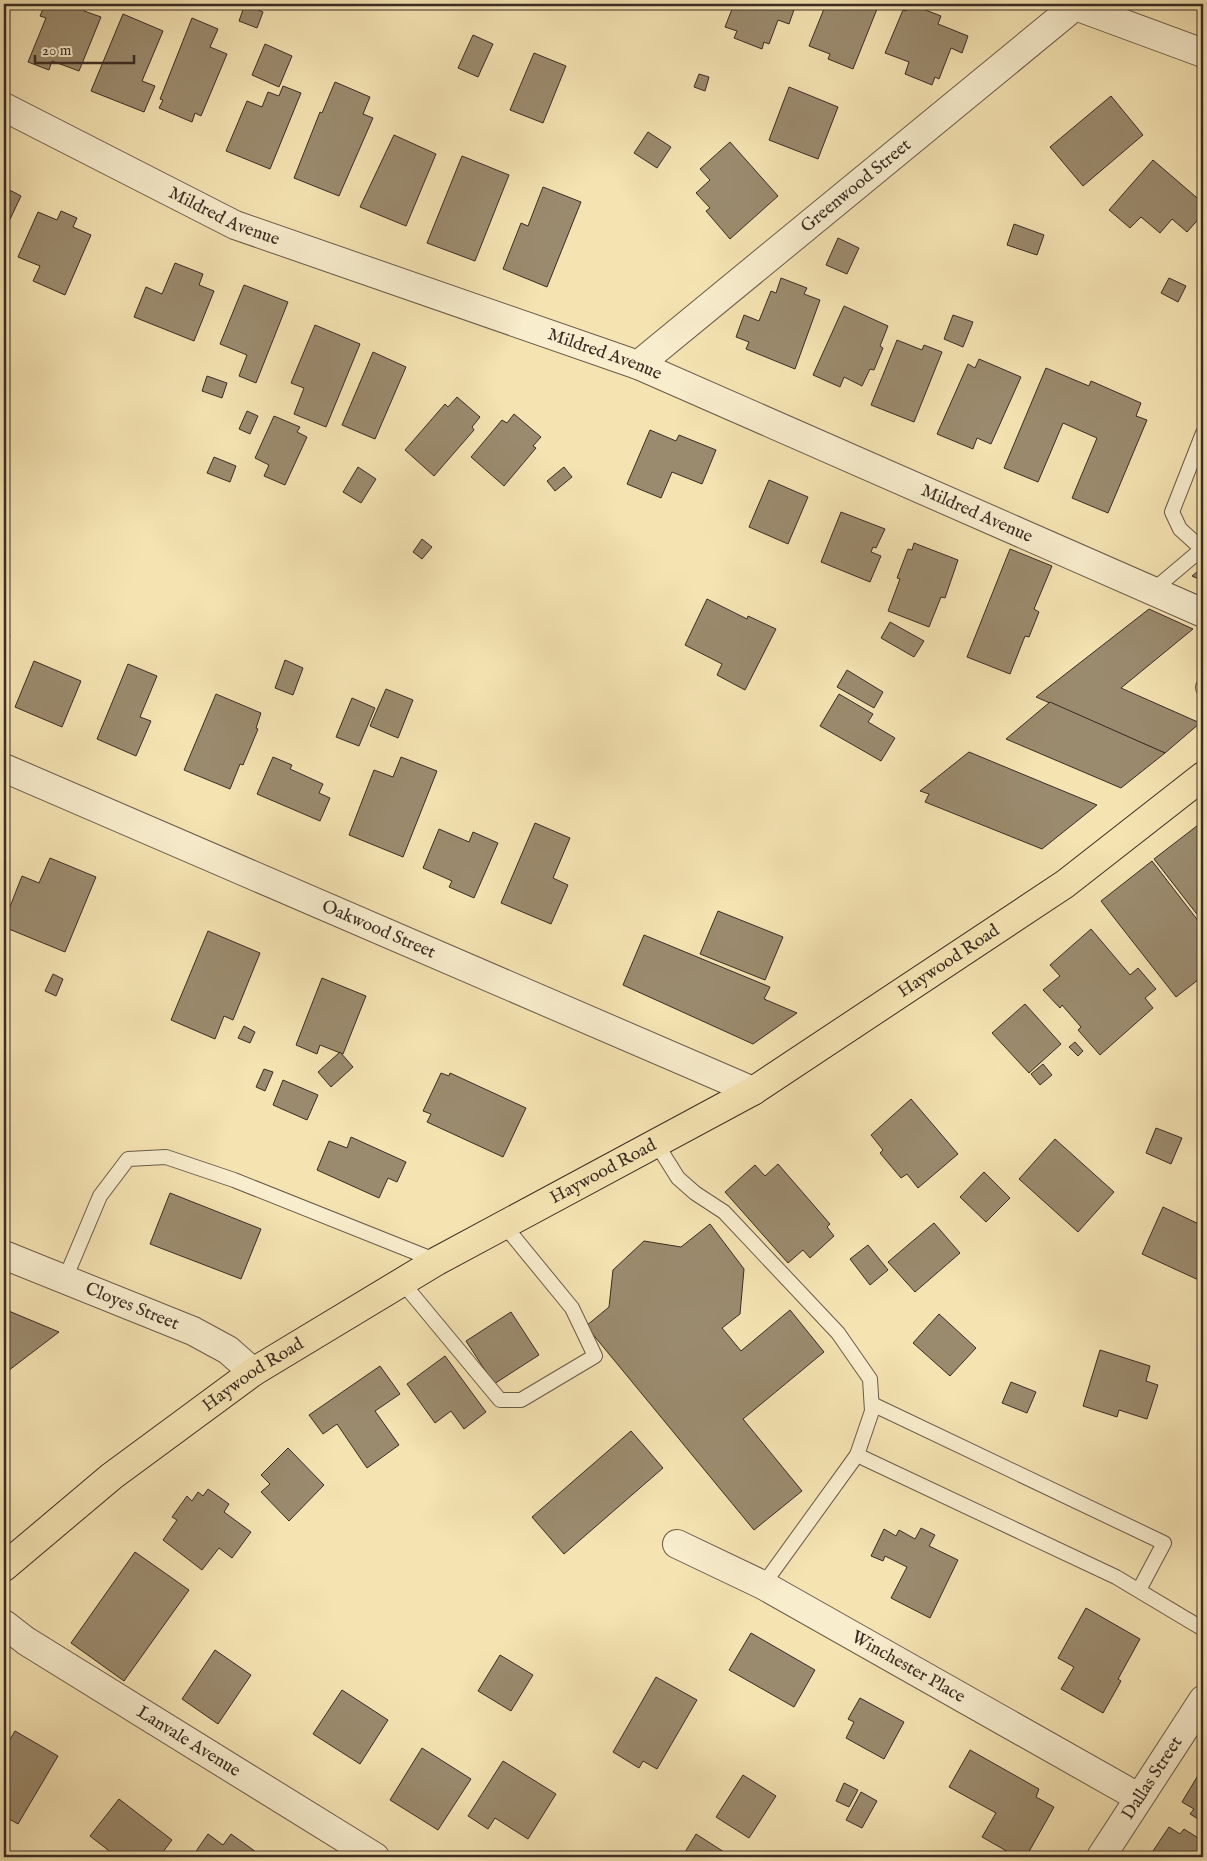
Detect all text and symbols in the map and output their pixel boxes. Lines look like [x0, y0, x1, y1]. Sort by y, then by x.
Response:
scale bar [35, 32, 134, 64]
text: 20 m [42, 41, 72, 60]
street label: Greenwood Street [796, 134, 916, 238]
street label: Mildred Avenue [165, 181, 283, 251]
street label: Mildred Avenue [545, 323, 665, 386]
street label: Mildred Avenue [917, 479, 1036, 548]
street label: Oakwood Street [318, 895, 439, 964]
street label: Haywood Road [893, 919, 1004, 1003]
street label: Haywood Road [546, 1134, 661, 1210]
street label: Cloyes Street [82, 1277, 182, 1336]
street label: Haywood Road [198, 1332, 308, 1417]
street label: Winchester Place [847, 1626, 969, 1708]
street label: Lanvale Avenue [132, 1701, 245, 1782]
street label: Dallas Street [1117, 1732, 1188, 1824]

